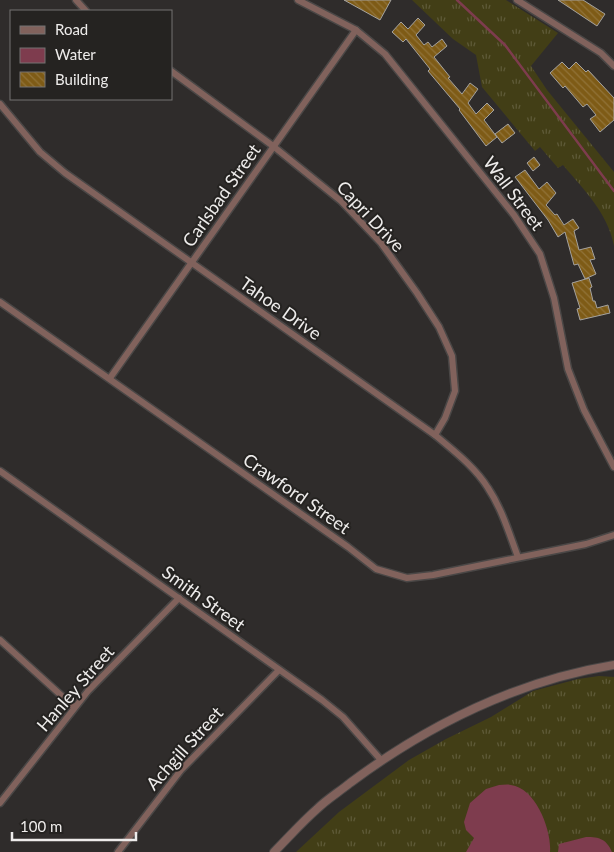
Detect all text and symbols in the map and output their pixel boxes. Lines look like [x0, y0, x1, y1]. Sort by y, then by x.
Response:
legend [10, 10, 172, 100]
text: Road [55, 20, 88, 38]
text: Water [55, 45, 96, 63]
text: Building [55, 70, 108, 88]
street label: Carlsbad Street [177, 139, 265, 251]
street label: Wall Street [479, 152, 549, 235]
street label: Capri Drive [332, 176, 410, 256]
street label: Tahoe Drive [236, 272, 326, 344]
street label: Crawford Street [239, 448, 355, 538]
street label: Smith Street [158, 561, 250, 636]
street label: Hanley Street [32, 640, 119, 736]
street label: Achgill Street [141, 701, 228, 794]
scale bar [12, 810, 136, 842]
text: 100 m [20, 817, 62, 835]

